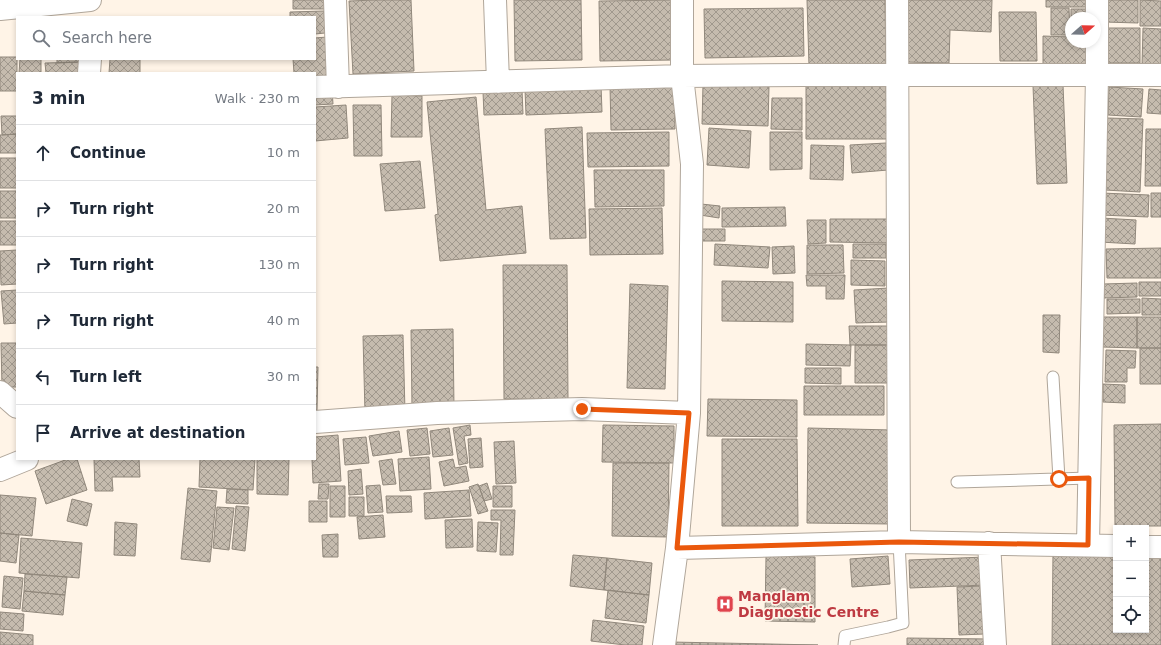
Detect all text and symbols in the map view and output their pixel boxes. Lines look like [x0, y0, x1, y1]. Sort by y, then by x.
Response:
north arrow [1065, 12, 1101, 48]
search box [16, 16, 316, 60]
icon: search [30, 27, 52, 49]
text: Search here [62, 29, 152, 47]
text: 3 min [32, 88, 85, 108]
text: Walk · 230 m [215, 91, 300, 106]
icon: ahead [32, 142, 54, 164]
text: Continue [70, 144, 146, 162]
text: 10 m [267, 145, 300, 160]
icon: right [32, 198, 54, 220]
text: Turn right [70, 200, 154, 218]
text: 20 m [267, 201, 300, 216]
icon: right [32, 254, 54, 276]
text: Turn right [70, 256, 154, 274]
text: 130 m [258, 257, 300, 272]
icon: right [32, 310, 54, 332]
text: Turn right [70, 312, 154, 330]
text: 40 m [267, 313, 300, 328]
icon: left [32, 366, 54, 388]
text: Turn left [70, 368, 142, 386]
text: 30 m [267, 369, 300, 384]
route end [573, 400, 591, 418]
icon: arrive [32, 422, 54, 444]
text: Arrive at destination [70, 424, 245, 442]
route start [1050, 470, 1068, 488]
map controls [1113, 525, 1149, 633]
button: + [1113, 525, 1149, 561]
button: − [1113, 561, 1149, 597]
place label: Manglam Diagnostic Centre [738, 588, 879, 620]
hospital icon: Manglam Diagnostic Centre [715, 594, 735, 614]
button: locate [1113, 597, 1149, 633]

